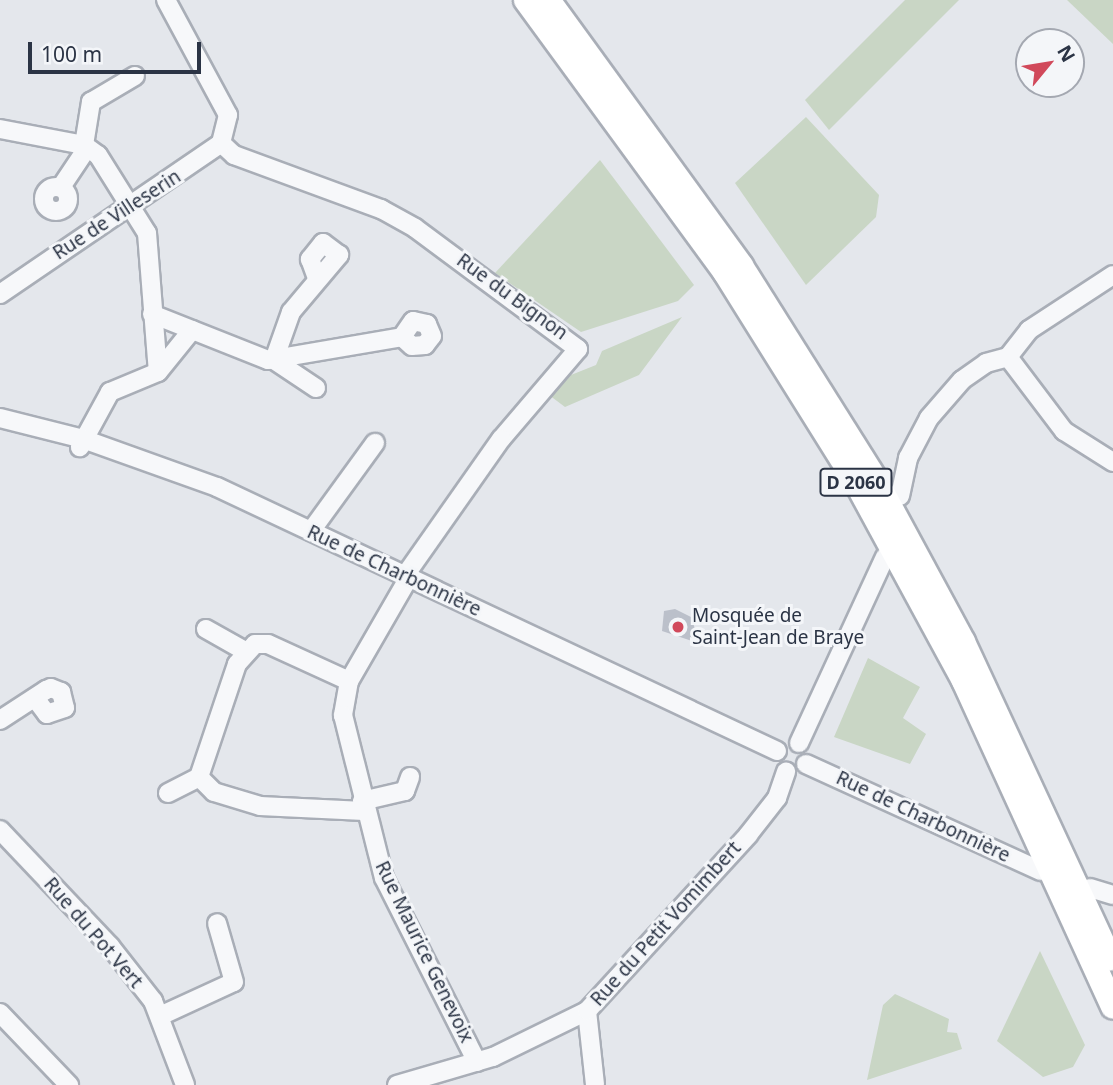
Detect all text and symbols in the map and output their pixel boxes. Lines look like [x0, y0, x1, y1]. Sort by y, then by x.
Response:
scale bar [32, 28, 205, 72]
north arrow [1015, 28, 1085, 98]
text: 100 m [41, 40, 102, 68]
text: N [1051, 40, 1082, 67]
street label: Rue de Villeserin [49, 165, 185, 265]
street label: Rue du Bignon [452, 249, 572, 345]
road number: D 2060 [819, 468, 893, 496]
street label: Rue de Charbonnière [303, 521, 485, 621]
place label: Mosquée de Saint-Jean de Braye [692, 605, 864, 649]
marker: Mosquée de Saint-Jean de Braye [670, 619, 686, 635]
street label: Rue de Charbonnière [832, 767, 1014, 867]
street label: Rue du Petit Vomimbert [586, 837, 746, 1011]
street label: Rue Maurice Genevoix [370, 858, 478, 1046]
street label: Rue du Pot Vert [39, 873, 147, 993]

